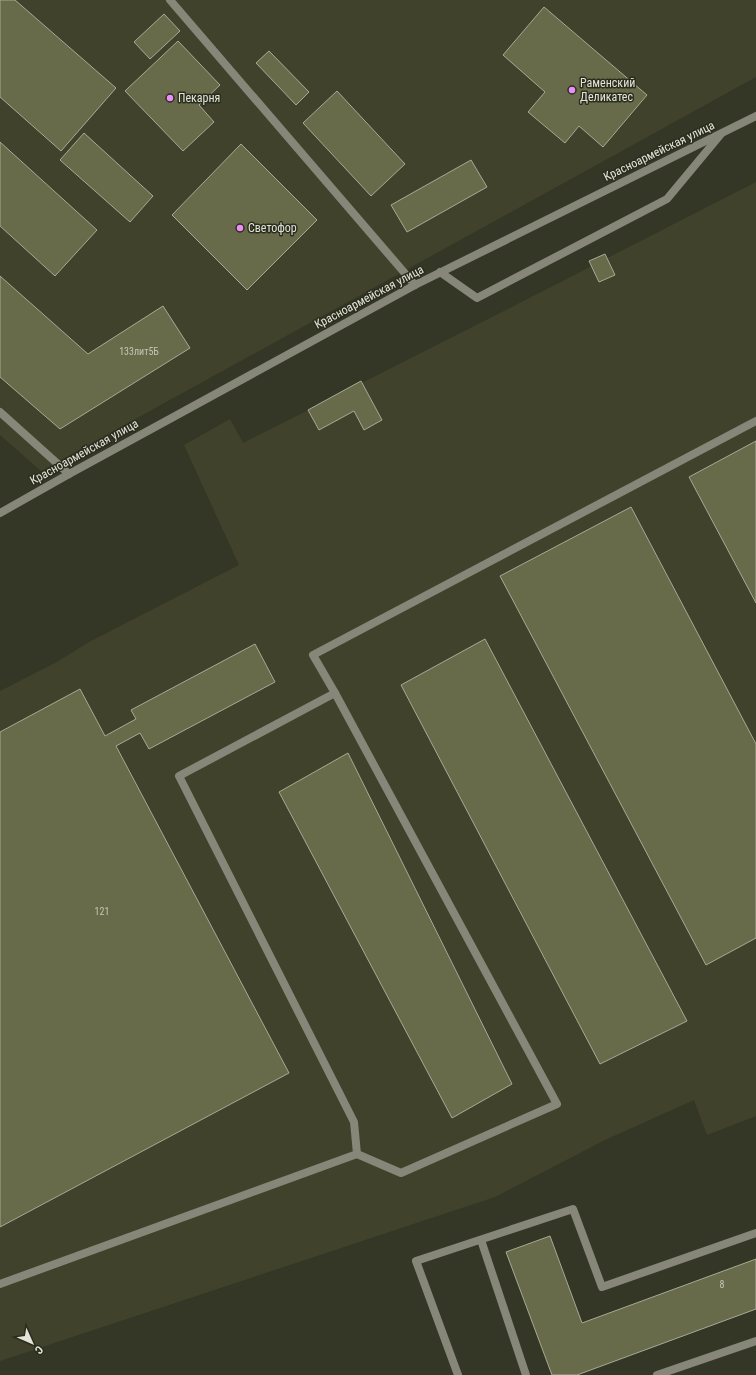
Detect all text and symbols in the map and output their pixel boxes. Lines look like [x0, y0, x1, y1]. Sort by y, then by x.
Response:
place label: Раменский Деликатес [580, 76, 635, 104]
marker: Раменский Деликатес [567, 85, 577, 95]
place label: Пекарня [178, 91, 220, 105]
marker: Пекарня [165, 93, 175, 103]
street label: Красноармейская улица [601, 118, 717, 184]
place label: Светофор [248, 221, 297, 235]
marker: Светофор [235, 223, 245, 233]
street label: Красноармейская улица [312, 262, 426, 332]
house number: 133лит5Б [119, 346, 159, 357]
street label: Красноармейская улица [27, 416, 141, 488]
house number: 121 [95, 906, 109, 917]
house number: 8 [720, 1279, 725, 1290]
north arrow [12, 1323, 52, 1363]
text: С [32, 1343, 46, 1357]

